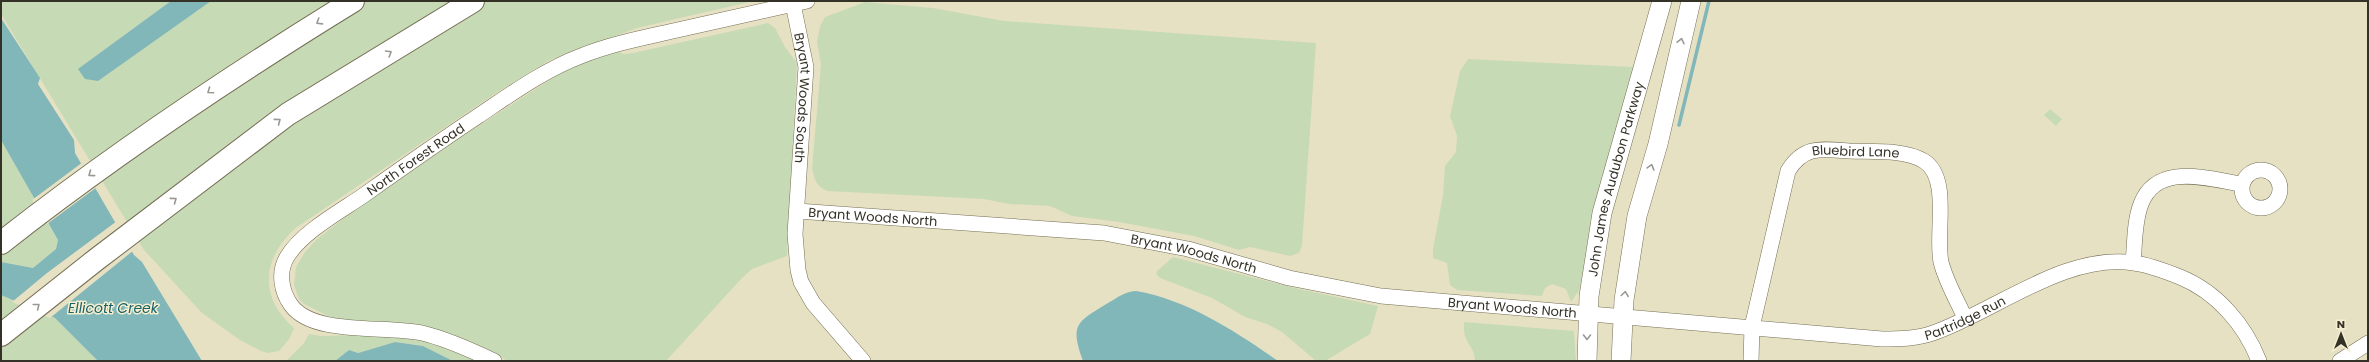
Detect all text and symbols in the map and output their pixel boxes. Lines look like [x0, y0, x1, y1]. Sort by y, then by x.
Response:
one-way arrow [316, 17, 323, 24]
street label: Bryant Woods South [790, 31, 816, 164]
one-way arrow [1677, 38, 1685, 44]
one-way arrow [385, 50, 392, 57]
street label: John James Audubon Parkway [1583, 79, 1648, 278]
one-way arrow [207, 86, 214, 94]
street label: North Forest Road [363, 118, 468, 200]
one-way arrow [274, 119, 281, 126]
street label: Bluebird Lane [1811, 140, 1901, 163]
one-way arrow [1646, 164, 1655, 171]
one-way arrow [89, 169, 96, 176]
one-way arrow [170, 197, 177, 204]
street label: Bryant Woods North [808, 202, 938, 231]
street label: Bryant Woods North [1129, 229, 1259, 278]
one-way arrow [1620, 291, 1629, 297]
street label: Partridge Run [1922, 291, 2009, 345]
street label: Bryant Woods North [1447, 292, 1578, 322]
water label: Ellicott Creek [68, 298, 159, 318]
one-way arrow [32, 304, 39, 311]
north arrow [2321, 314, 2361, 354]
text: N [2337, 316, 2345, 332]
one-way arrow [1583, 334, 1591, 340]

